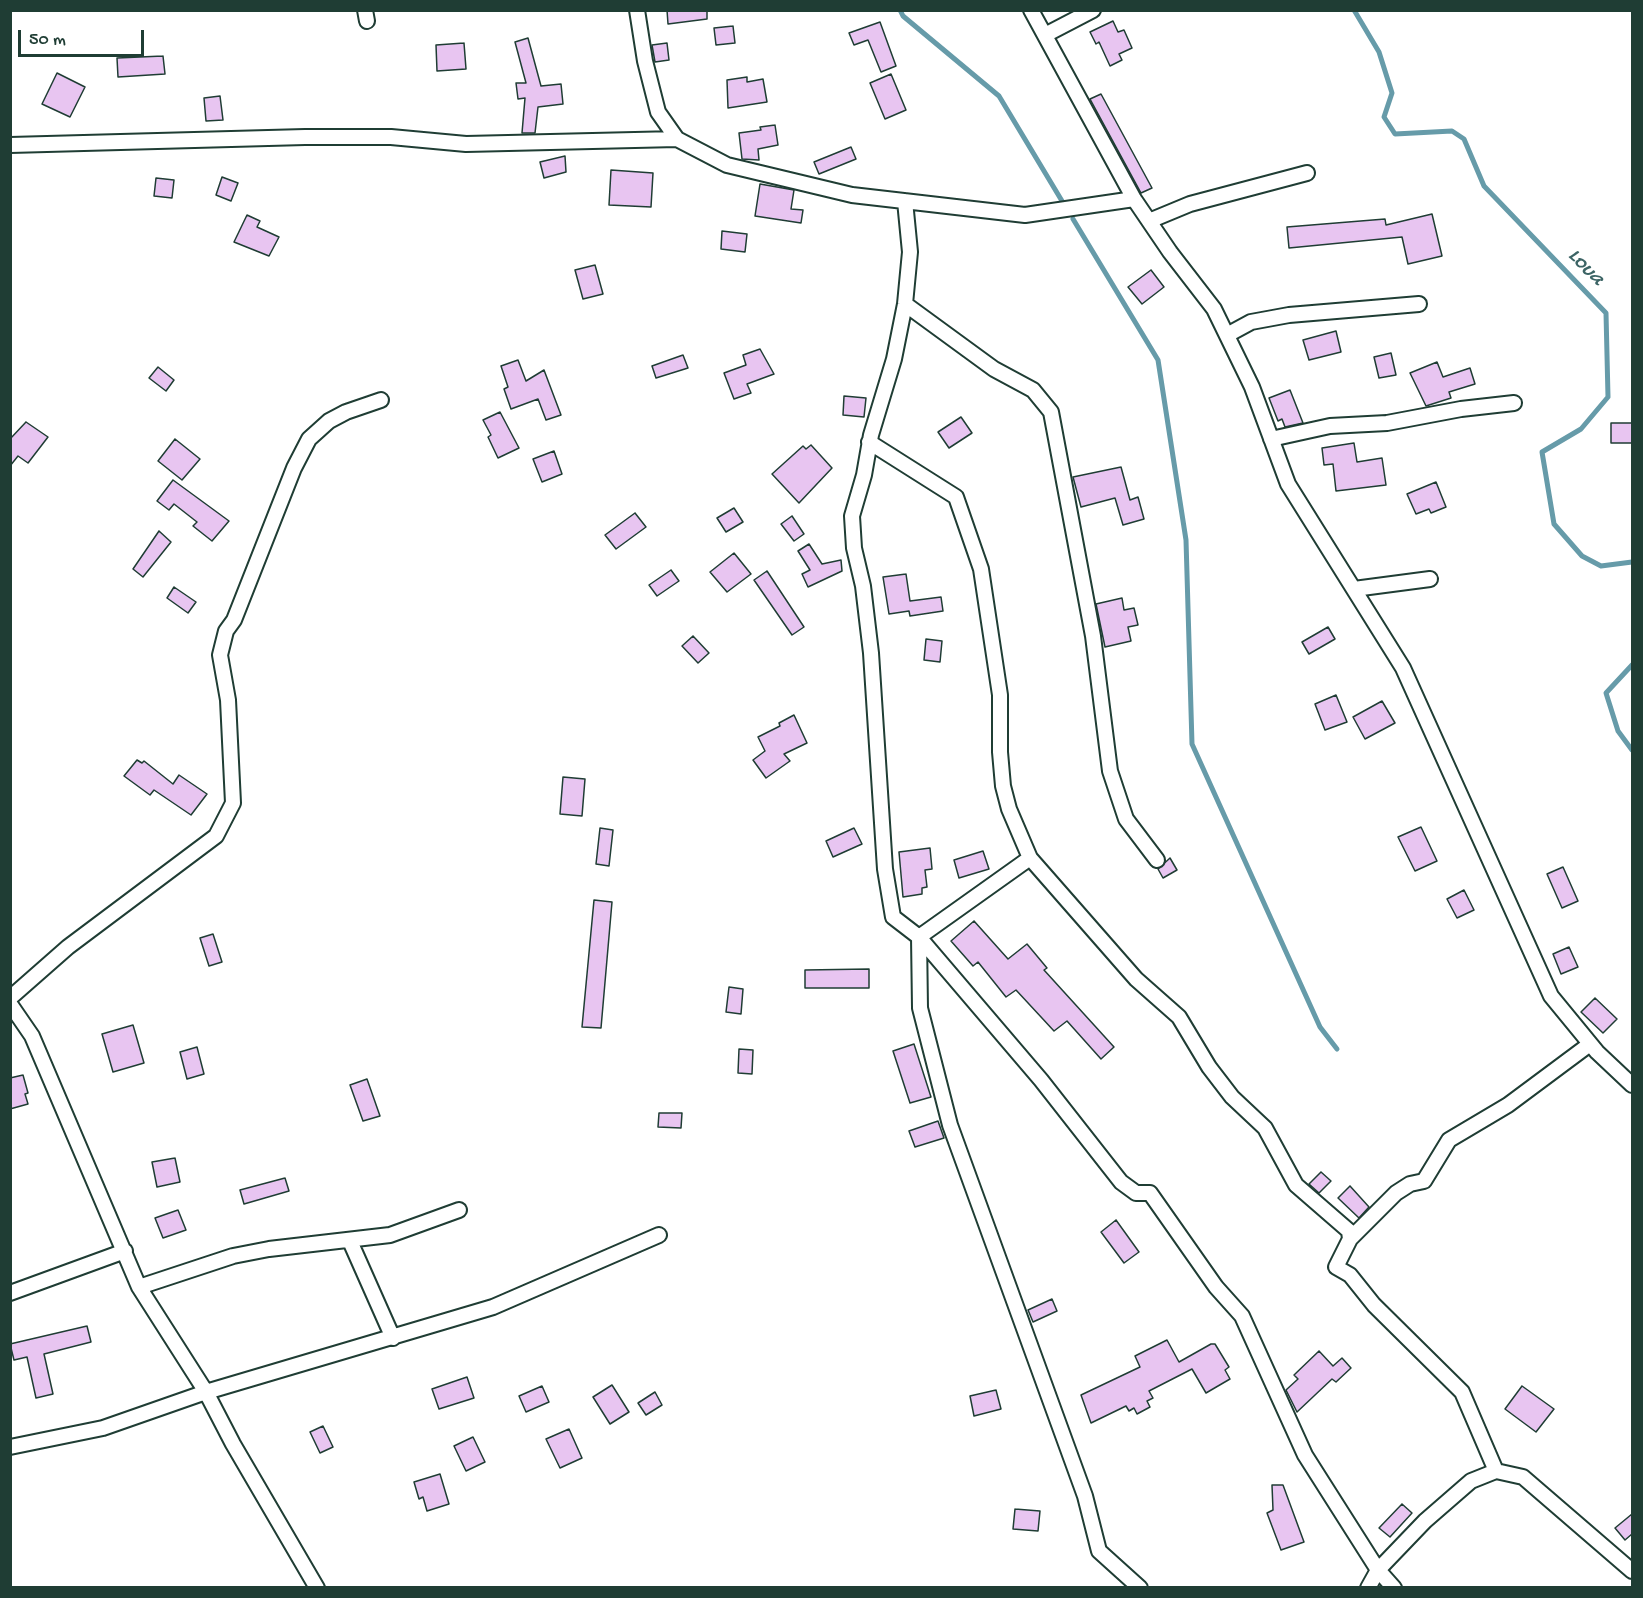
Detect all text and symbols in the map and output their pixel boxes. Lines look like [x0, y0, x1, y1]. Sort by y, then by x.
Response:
scale bar [21, 18, 147, 56]
text: 50 m [29, 30, 66, 51]
water label: Loua [1561, 244, 1609, 292]

